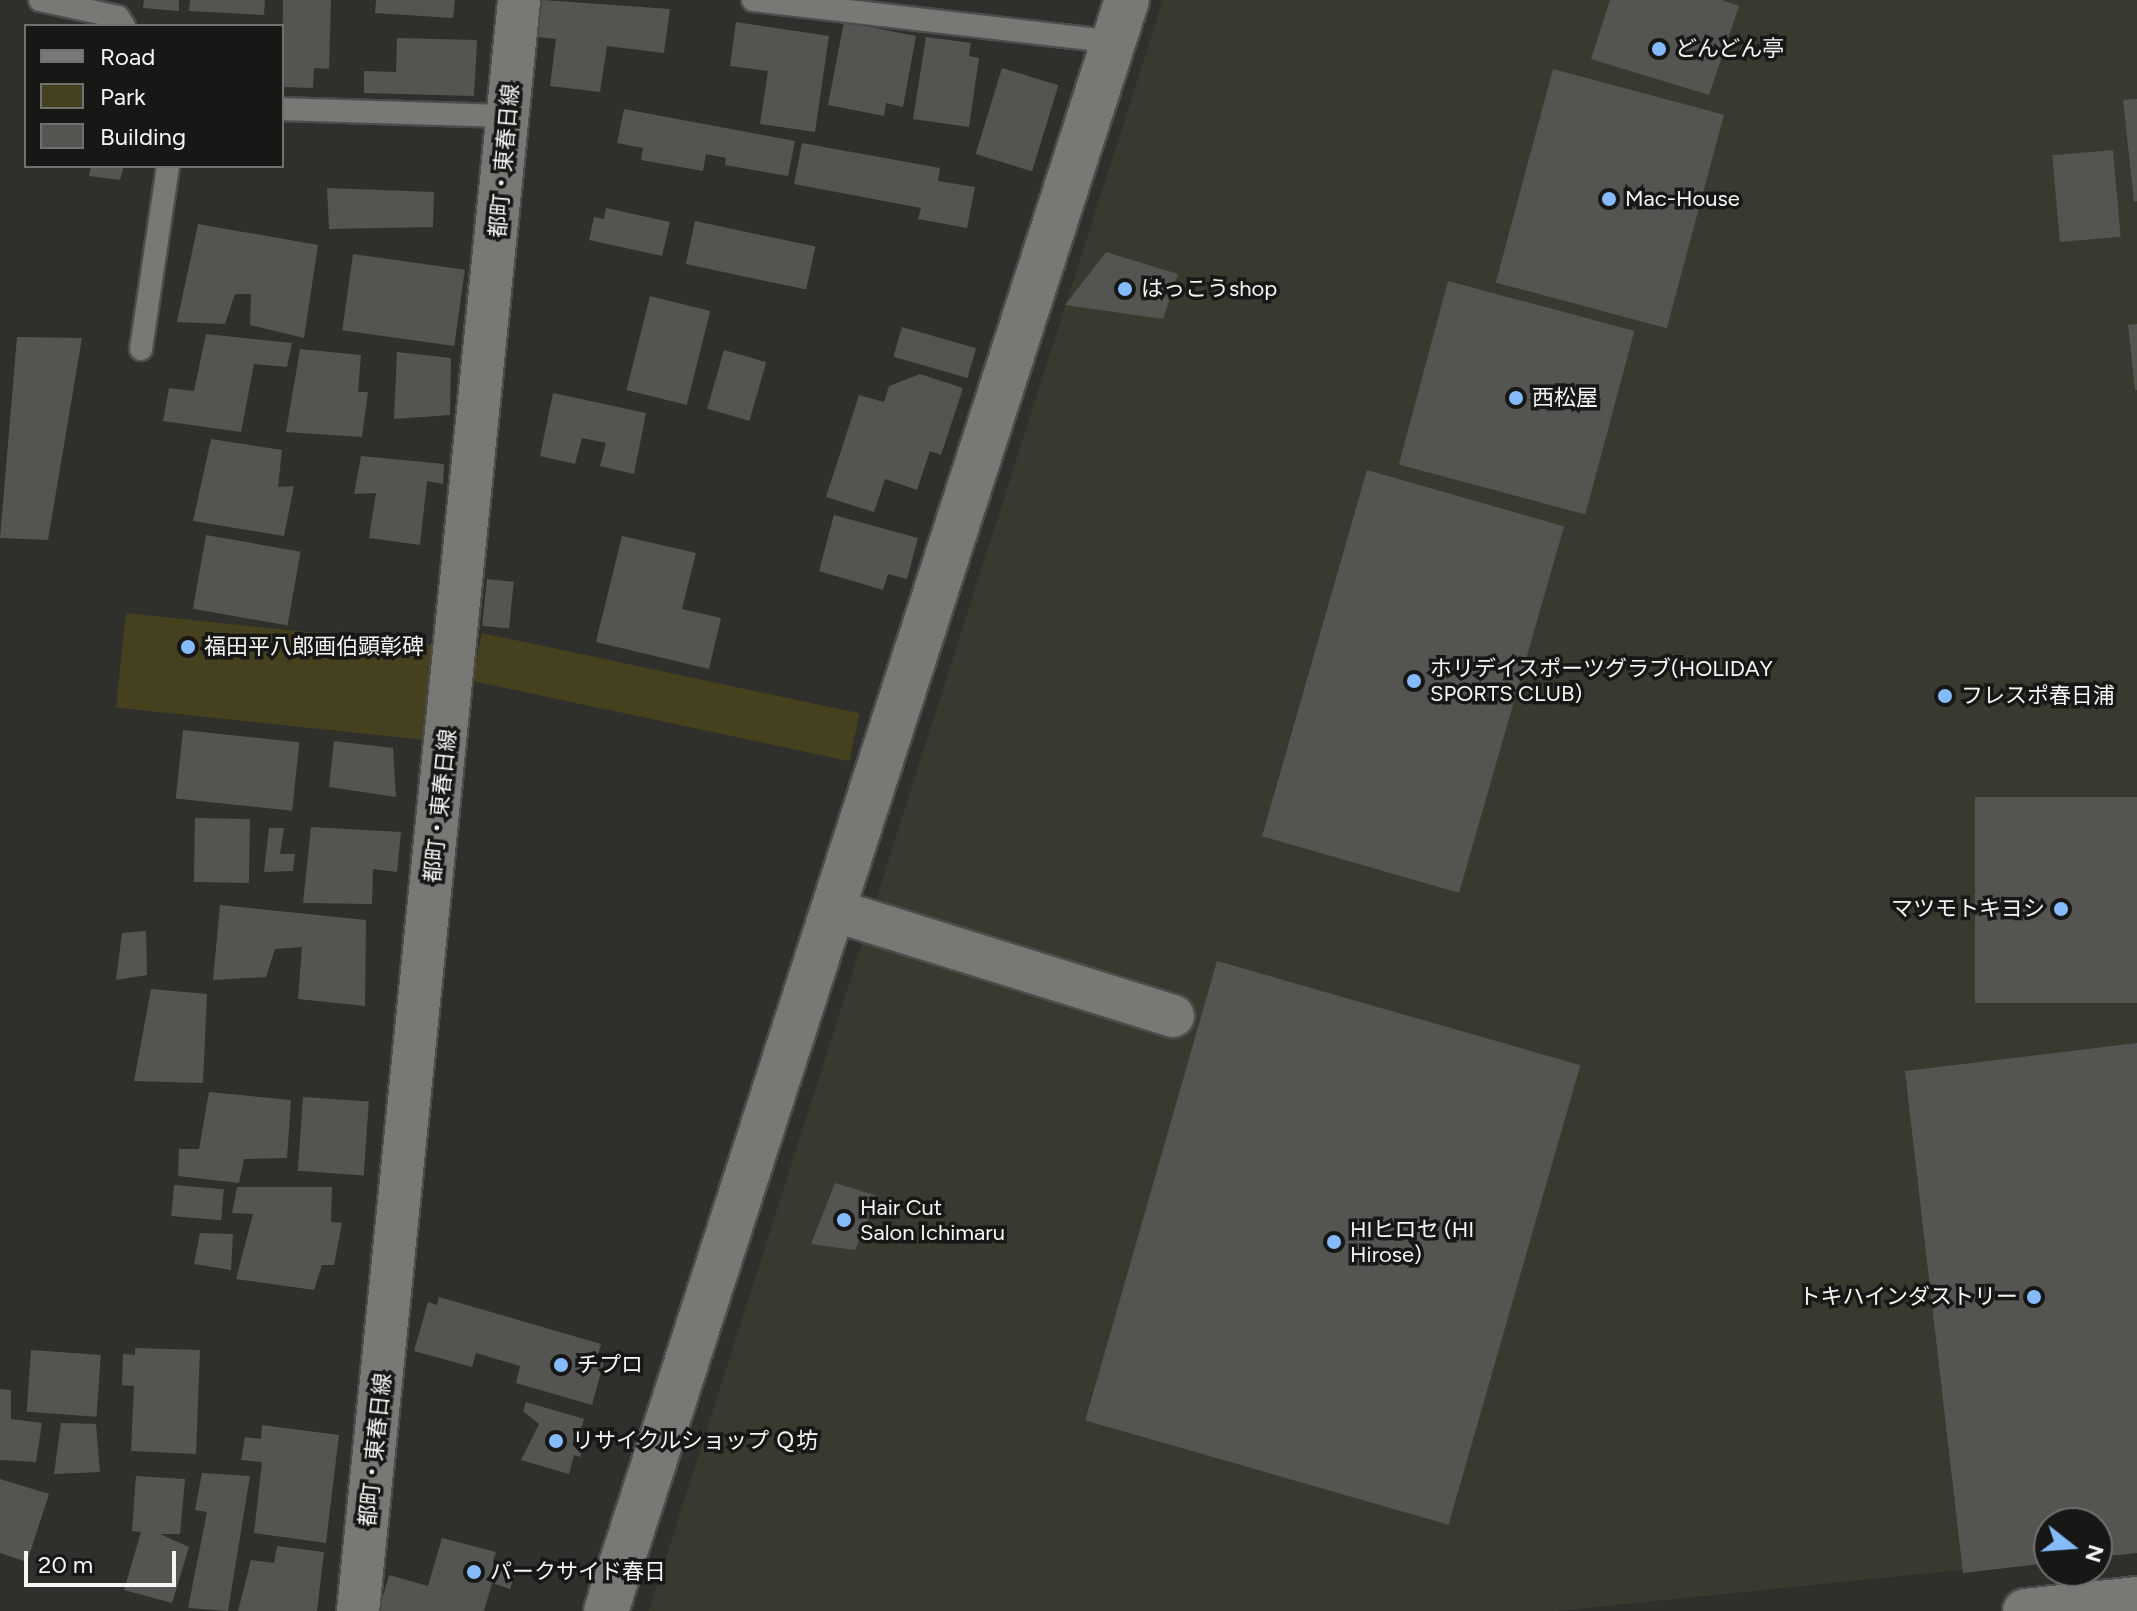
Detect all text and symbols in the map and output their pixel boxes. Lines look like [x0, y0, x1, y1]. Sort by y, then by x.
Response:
legend [24, 24, 284, 168]
place label: どんどん亭 [1675, 36, 1785, 62]
marker: どんどん亭 [1650, 40, 1668, 58]
text: Road [100, 42, 155, 71]
text: Park [100, 82, 146, 111]
street label: 都町・東春日線 [484, 83, 524, 239]
text: Building [100, 122, 186, 151]
place label: Mac-House [1625, 186, 1740, 212]
marker: Mac-House [1600, 190, 1618, 208]
place label: はっこうshop [1141, 276, 1277, 302]
marker: はっこうshop [1116, 280, 1134, 298]
place label: 西松屋 [1532, 385, 1598, 411]
marker: 西松屋 [1507, 389, 1525, 407]
place label: 福田平八郎画伯顕彰碑 [204, 634, 424, 660]
marker: 福田平八郎画伯顕彰碑 [179, 638, 197, 656]
place label: ホリデイスポーツグラブ(HOLIDAY SPORTS CLUB) [1430, 655, 1774, 706]
marker: ホリデイスポーツグラブ(HOLIDAY SPORTS CLUB) [1405, 672, 1423, 690]
place label: フレスポ春日浦 [1961, 683, 2115, 709]
marker: フレスポ春日浦 [1936, 687, 1954, 705]
street label: 都町・東春日線 [419, 728, 461, 884]
place label: マツモトキヨシ [1891, 896, 2045, 922]
marker: マツモトキヨシ [2052, 900, 2070, 918]
place label: Hair Cut Salon Ichimaru [860, 1194, 1005, 1246]
marker: Hair Cut Salon Ichimaru [835, 1211, 853, 1229]
place label: HIヒロセ (HI Hirose) [1350, 1216, 1474, 1268]
marker: HIヒロセ (HI Hirose) [1325, 1233, 1343, 1251]
place label: トキハインダストリー [1798, 1284, 2018, 1310]
marker: トキハインダストリー [2025, 1288, 2043, 1306]
place label: チプロ [577, 1352, 643, 1378]
marker: チプロ [552, 1356, 570, 1374]
street label: 都町・東春日線 [354, 1372, 396, 1528]
place label: リサイクルショップ Ｑ坊 [572, 1428, 819, 1454]
marker: リサイクルショップ Ｑ坊 [547, 1432, 565, 1450]
north arrow [2033, 1507, 2113, 1587]
scale bar [28, 1535, 180, 1585]
text: N [2079, 1541, 2110, 1566]
text: 20 m [38, 1550, 93, 1579]
place label: パークサイド春日 [490, 1559, 666, 1585]
marker: パークサイド春日 [465, 1563, 483, 1581]

